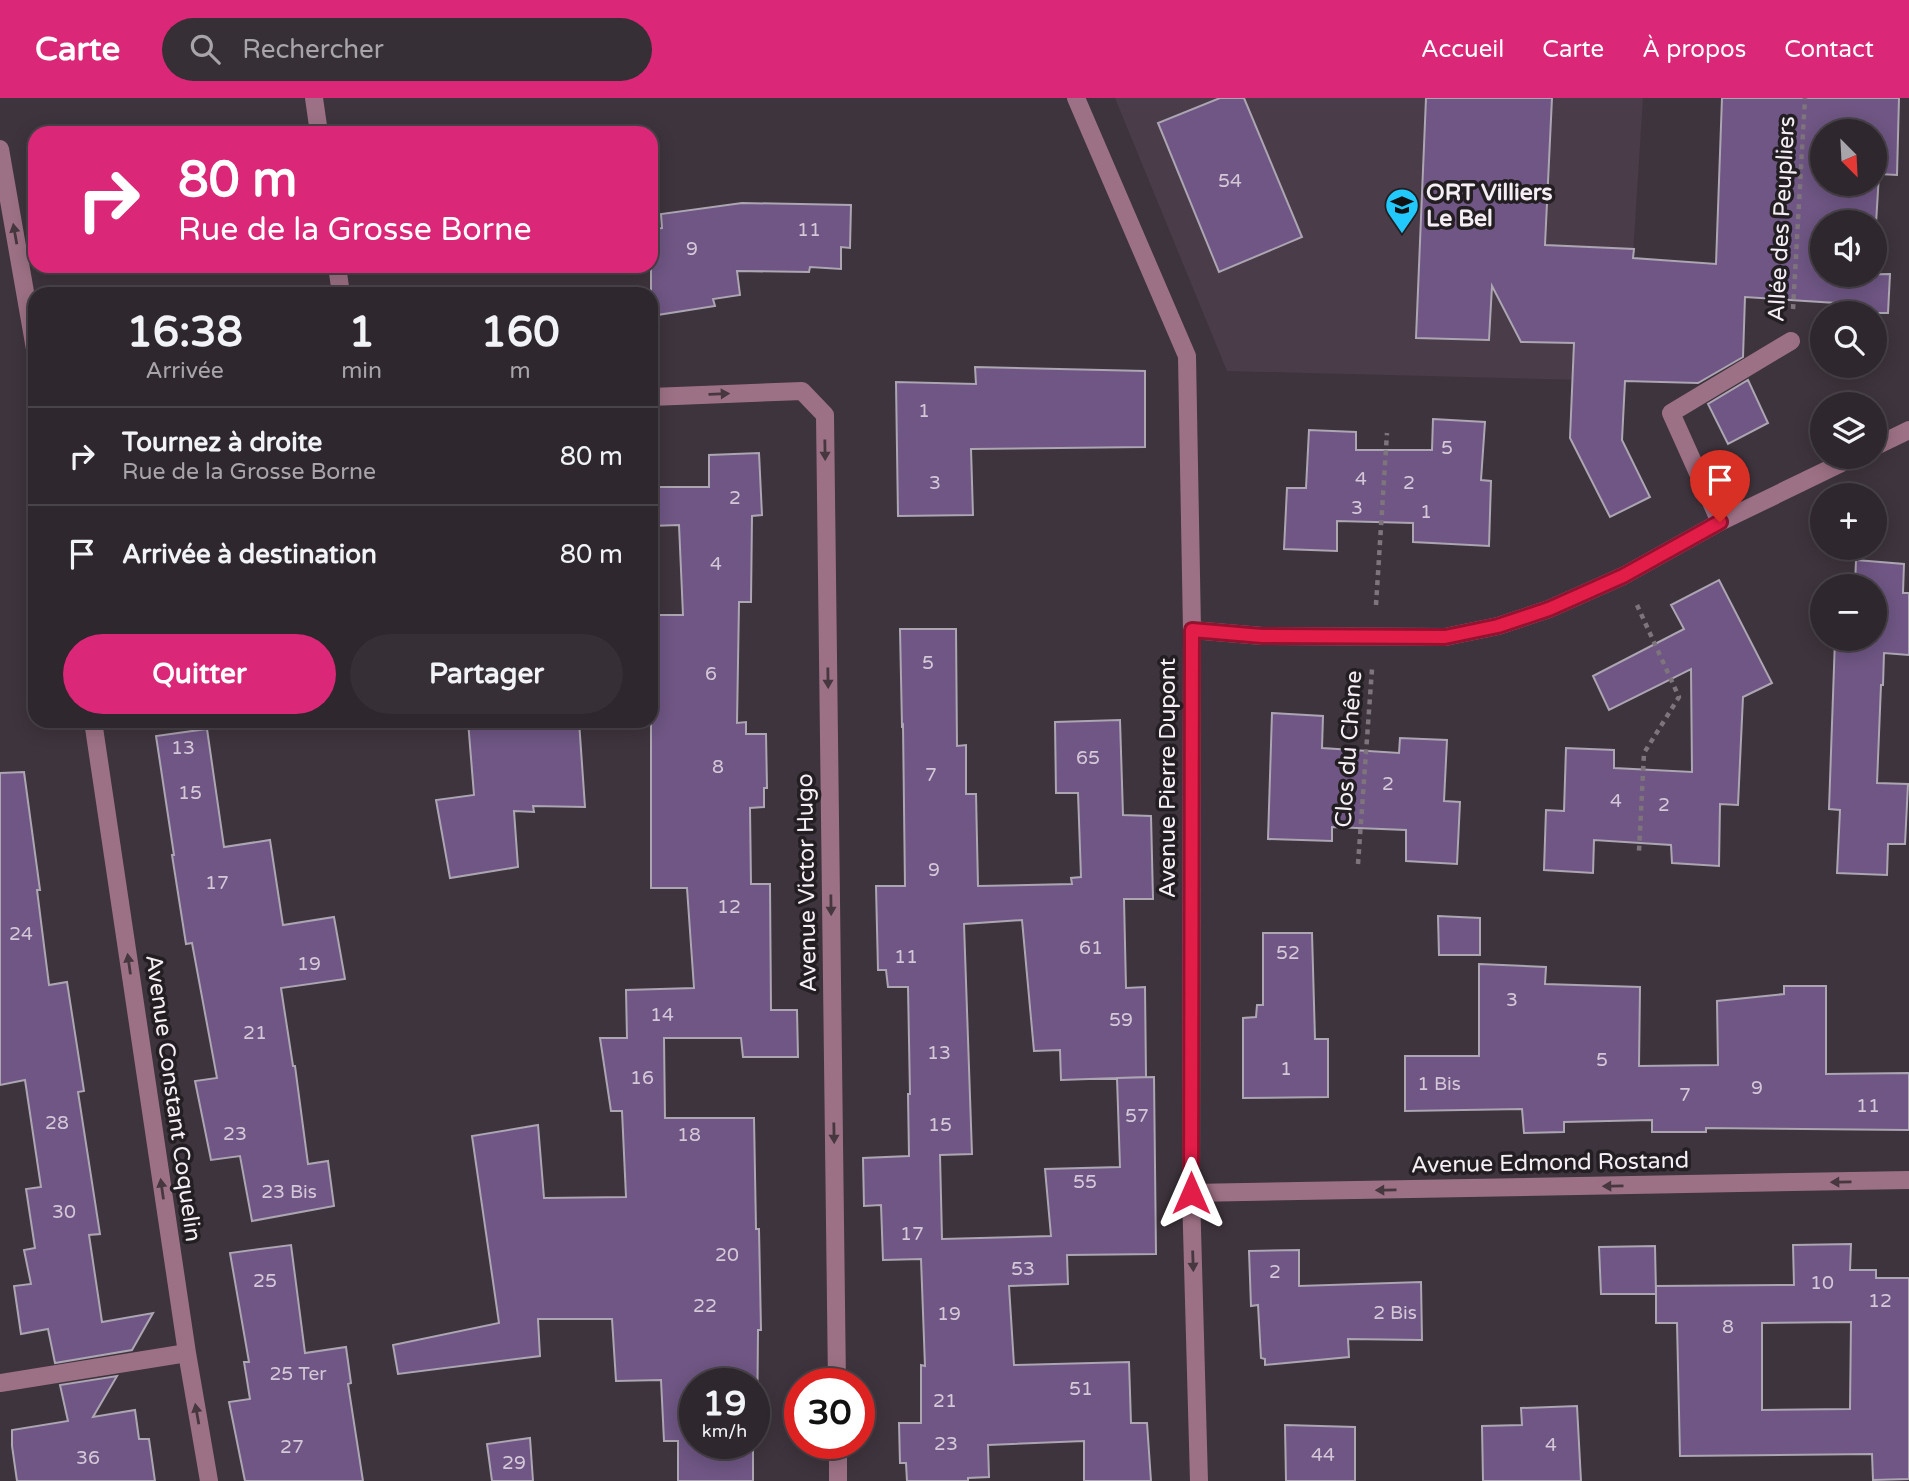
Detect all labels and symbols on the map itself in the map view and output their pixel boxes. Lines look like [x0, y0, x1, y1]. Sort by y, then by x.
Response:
street label: Allée des Peupliers [1763, 115, 1801, 323]
north arrow [1810, 119, 1886, 196]
house number: 54 [1218, 170, 1242, 192]
place label: ORT Villiers Le Bel [1426, 179, 1553, 233]
school or university icon: ORT Villiers Le Bel [1383, 186, 1421, 235]
house number: 11 [797, 219, 821, 241]
one-way arrow [9, 223, 20, 245]
house number: 9 [686, 238, 698, 260]
one-way arrow [708, 389, 730, 400]
house number: 1 [918, 400, 930, 422]
house number: 5 [1441, 437, 1453, 459]
one-way arrow [819, 439, 831, 461]
pin [1690, 450, 1750, 522]
house number: 4 [1355, 468, 1367, 490]
house number: 3 [929, 472, 941, 494]
house number: 2 [1403, 472, 1415, 494]
house number: 2 [729, 487, 741, 509]
house number: 3 [1351, 497, 1363, 519]
house number: 1 [1420, 501, 1432, 523]
house number: 4 [710, 553, 722, 575]
house number: 5 [922, 652, 934, 674]
street label: Avenue Pierre Dupont [1154, 657, 1182, 898]
house number: 6 [705, 663, 717, 685]
one-way arrow [822, 667, 834, 689]
street label: Clos du Chêne [1330, 670, 1368, 828]
house number: 13 [171, 737, 195, 759]
house number: 65 [1076, 747, 1100, 769]
house number: 8 [712, 756, 724, 778]
house number: 7 [925, 764, 937, 786]
street label: Avenue Victor Hugo [791, 773, 823, 993]
house number: 2 [1382, 773, 1394, 795]
house number: 15 [178, 782, 202, 804]
house number: 4 [1610, 790, 1622, 812]
house number: 2 [1658, 794, 1670, 816]
house number: 9 [928, 859, 940, 881]
house number: 17 [205, 872, 229, 894]
one-way arrow [825, 894, 837, 916]
house number: 12 [717, 896, 741, 918]
house number: 24 [9, 923, 33, 945]
house number: 61 [1079, 937, 1103, 959]
house number: 52 [1276, 942, 1300, 964]
house number: 11 [894, 946, 918, 968]
one-way arrow [123, 953, 134, 975]
street label: Avenue Constant Coquelin [139, 953, 207, 1244]
house number: 19 [297, 953, 321, 975]
house number: 3 [1506, 989, 1518, 1011]
house number: 14 [650, 1004, 674, 1026]
house number: 59 [1109, 1009, 1133, 1031]
house number: 21 [243, 1022, 267, 1044]
house number: 13 [927, 1042, 951, 1064]
house number: 5 [1596, 1049, 1608, 1071]
house number: 1 [1280, 1058, 1292, 1080]
house number: 16 [630, 1067, 654, 1089]
house number: 1 Bis [1417, 1073, 1461, 1095]
house number: 9 [1751, 1077, 1763, 1099]
house number: 7 [1679, 1084, 1691, 1106]
house number: 11 [1856, 1095, 1880, 1117]
house number: 57 [1125, 1105, 1149, 1127]
house number: 28 [45, 1112, 69, 1134]
house number: 15 [928, 1114, 952, 1136]
one-way arrow [828, 1122, 839, 1144]
house number: 23 [223, 1123, 247, 1145]
house number: 18 [677, 1124, 701, 1146]
street label: Avenue Edmond Rostand [1411, 1147, 1689, 1179]
position arrow [1154, 1156, 1228, 1230]
house number: 55 [1073, 1171, 1097, 1193]
one-way arrow [1830, 1176, 1852, 1187]
one-way arrow [156, 1178, 167, 1200]
one-way arrow [1602, 1180, 1624, 1191]
house number: 23 Bis [261, 1181, 317, 1203]
one-way arrow [1375, 1184, 1397, 1195]
house number: 30 [52, 1201, 76, 1223]
house number: 17 [900, 1223, 924, 1245]
house number: 20 [715, 1244, 739, 1266]
one-way arrow [1187, 1250, 1199, 1272]
house number: 53 [1011, 1258, 1035, 1280]
house number: 2 [1269, 1261, 1281, 1283]
house number: 25 [253, 1270, 277, 1292]
house number: 10 [1810, 1272, 1834, 1294]
house number: 12 [1868, 1290, 1892, 1312]
house number: 22 [693, 1295, 717, 1317]
house number: 2 Bis [1373, 1302, 1417, 1324]
house number: 19 [937, 1303, 961, 1325]
house number: 8 [1722, 1316, 1734, 1338]
house number: 25 Ter [269, 1363, 327, 1385]
speed limit sign: 30 [784, 1368, 875, 1459]
house number: 51 [1069, 1378, 1093, 1400]
house number: 21 [933, 1390, 957, 1412]
one-way arrow [191, 1403, 202, 1425]
house number: 23 [934, 1433, 958, 1455]
house number: 4 [1545, 1434, 1557, 1456]
house number: 27 [280, 1436, 304, 1458]
house number: 44 [1311, 1444, 1335, 1466]
house number: 36 [76, 1447, 100, 1469]
house number: 29 [502, 1452, 526, 1474]

